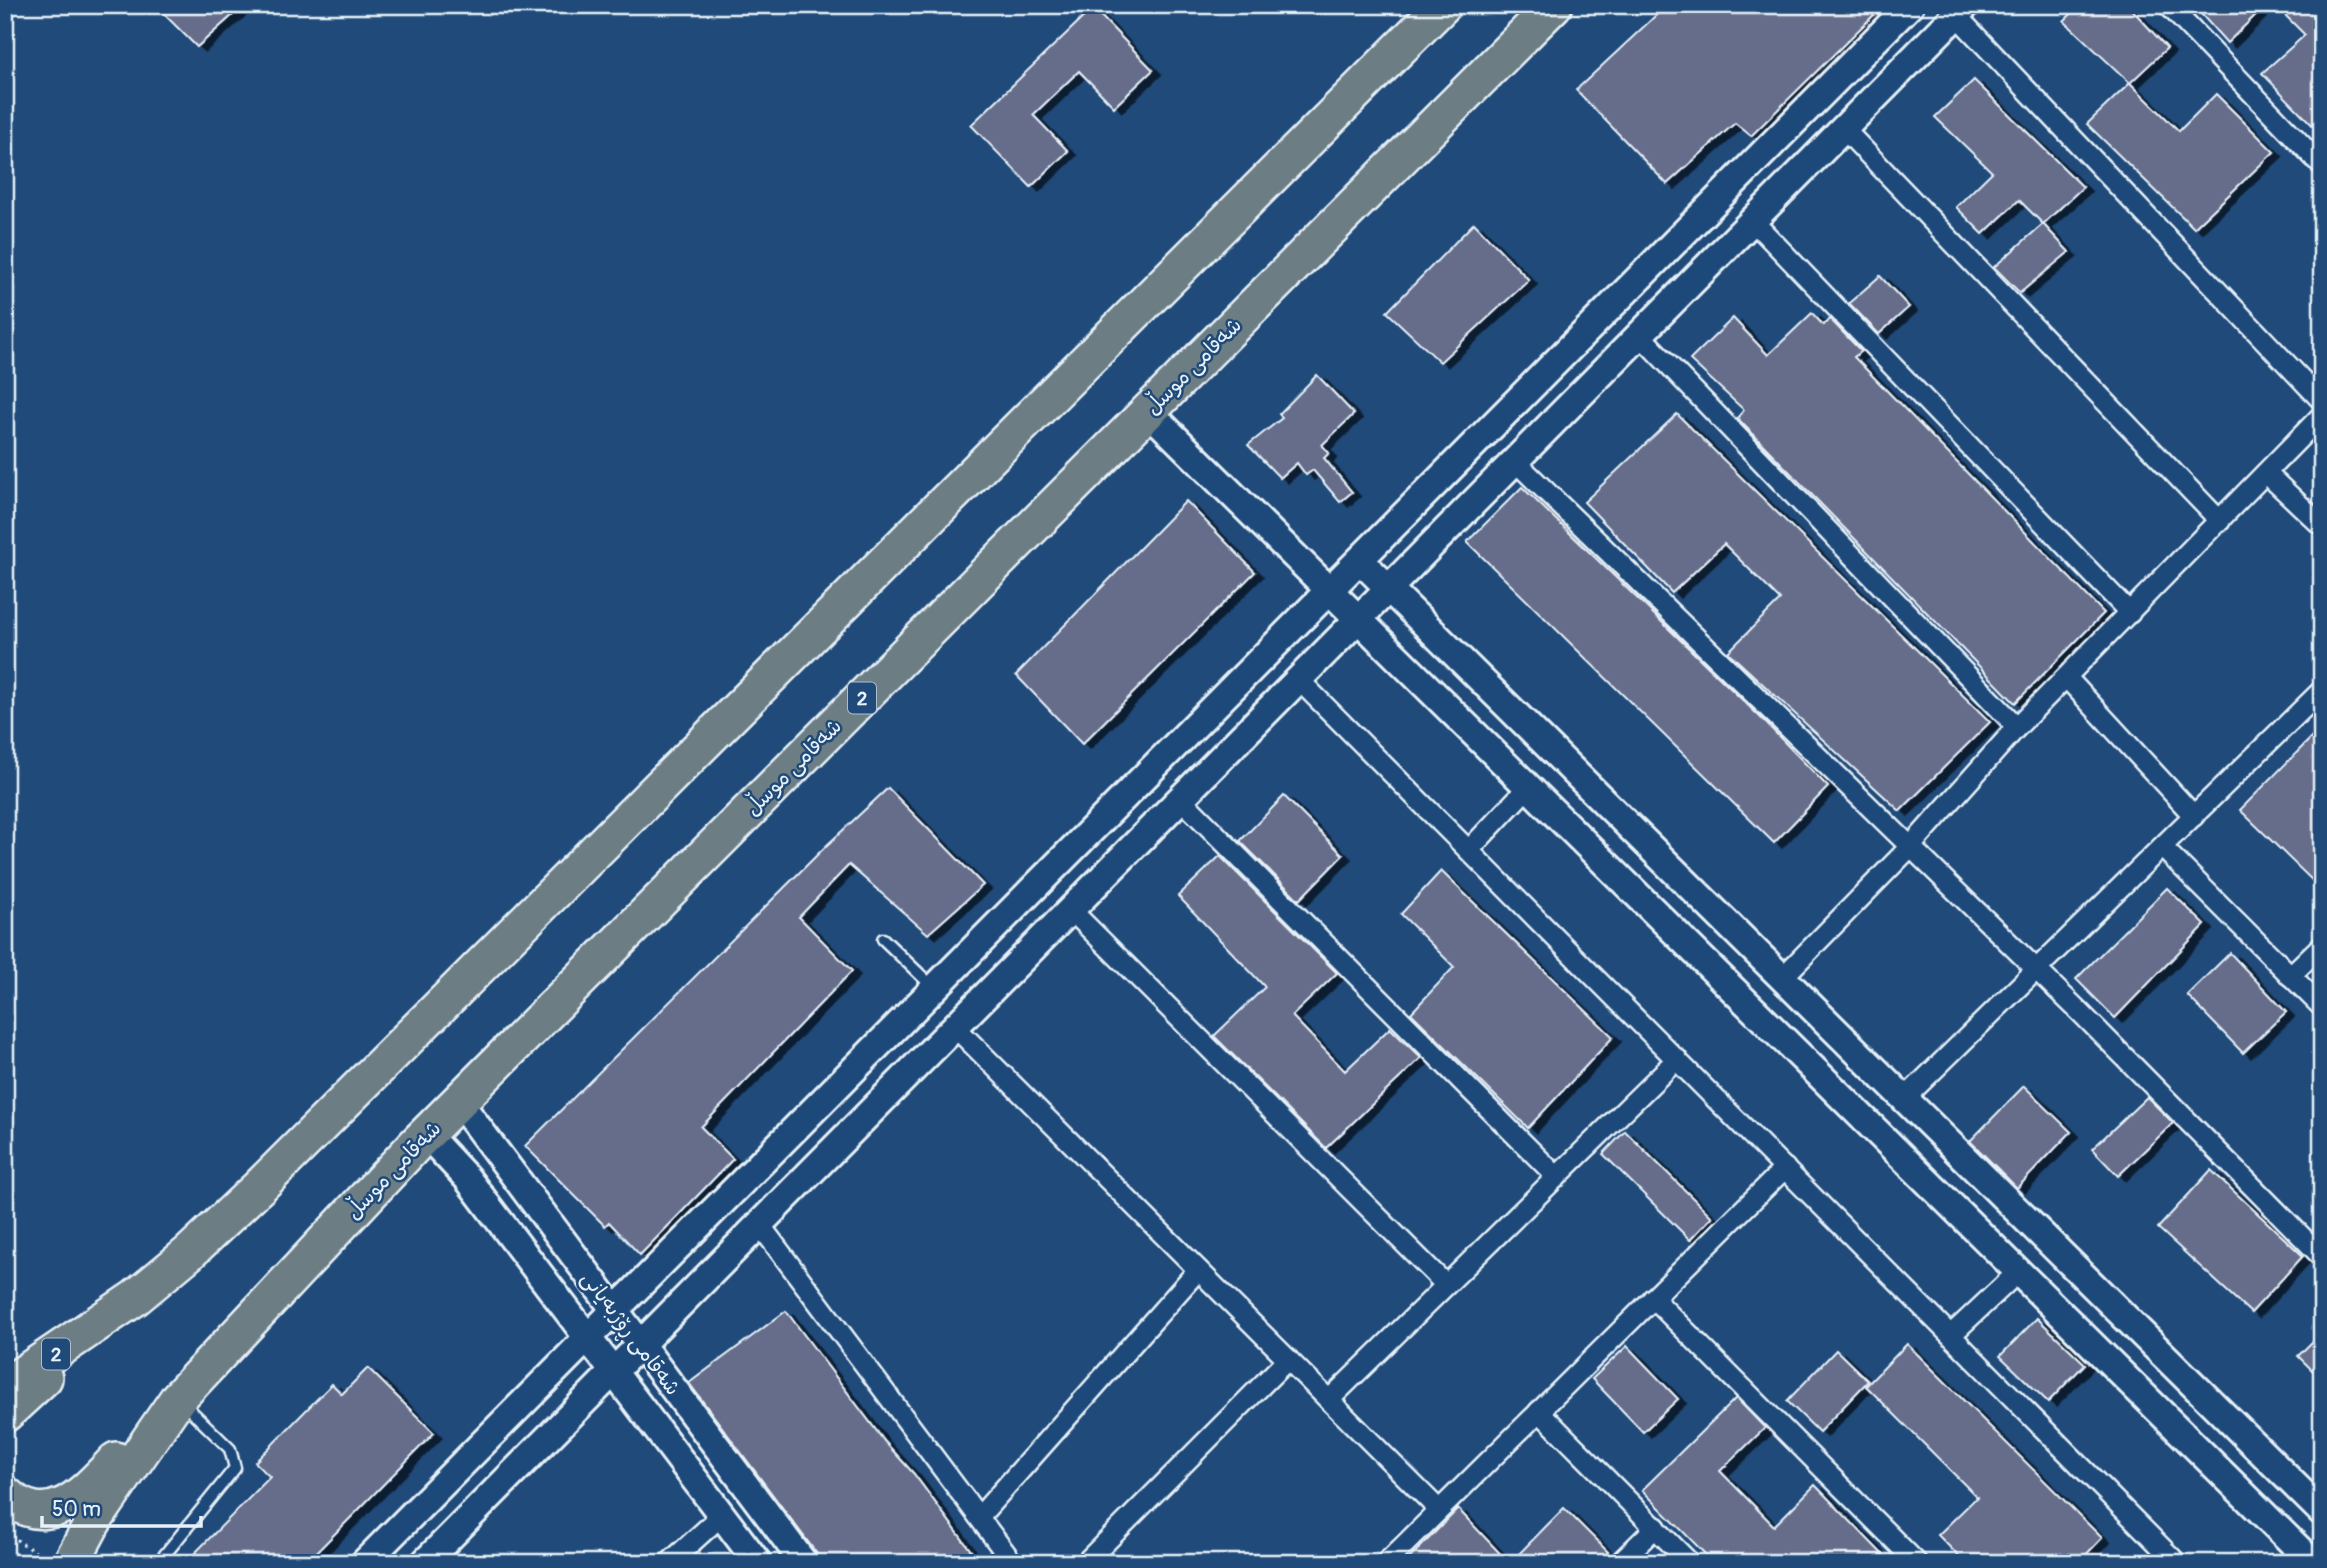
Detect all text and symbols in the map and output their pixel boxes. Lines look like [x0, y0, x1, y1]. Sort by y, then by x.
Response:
street label: شەقامی موسڵ [1138, 311, 1248, 421]
road number: 2 [848, 682, 876, 713]
street label: شەقامی موسڵ [738, 712, 848, 822]
street label: شەقامی موسڵ [338, 1114, 447, 1225]
street label: شەقامی ڕۆژبەیانی [573, 1266, 686, 1403]
road number: 2 [42, 1338, 70, 1370]
scale bar [42, 1484, 201, 1528]
text: 50 m [52, 1496, 101, 1523]

